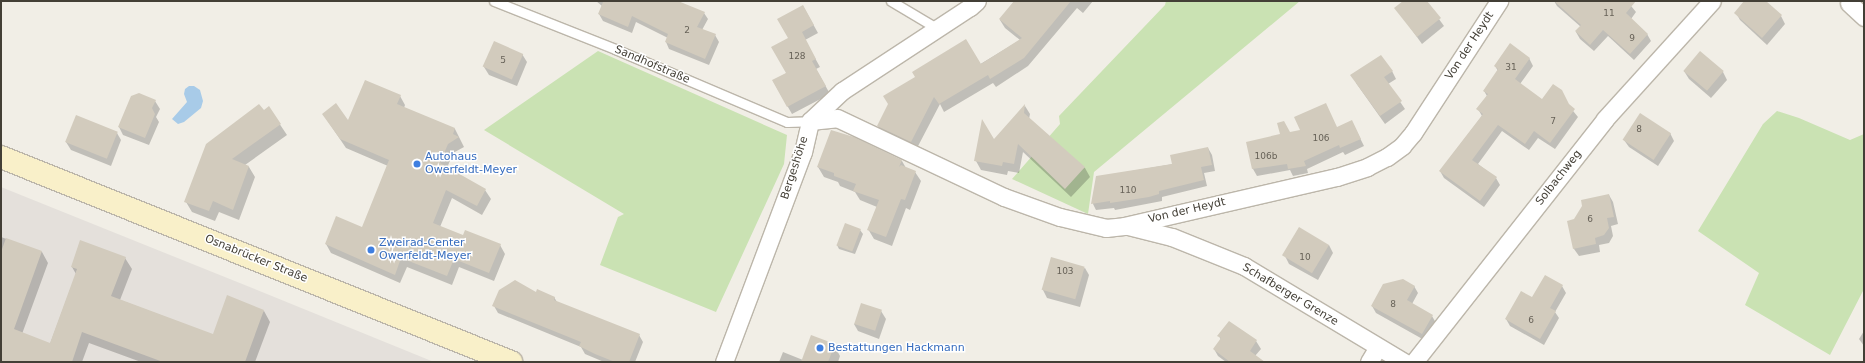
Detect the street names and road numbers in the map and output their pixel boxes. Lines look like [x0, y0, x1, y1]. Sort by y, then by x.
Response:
street label: Von der Heydt [1443, 9, 1497, 83]
street label: Sandhofstraße [612, 43, 692, 87]
street label: Bergeshöhe [779, 135, 811, 201]
street label: Solbachweg [1533, 148, 1585, 208]
street label: Von der Heydt [1147, 196, 1227, 226]
street label: Osnabrücker Straße [203, 232, 309, 286]
street label: Schafberger Grenze [1240, 261, 1340, 329]

